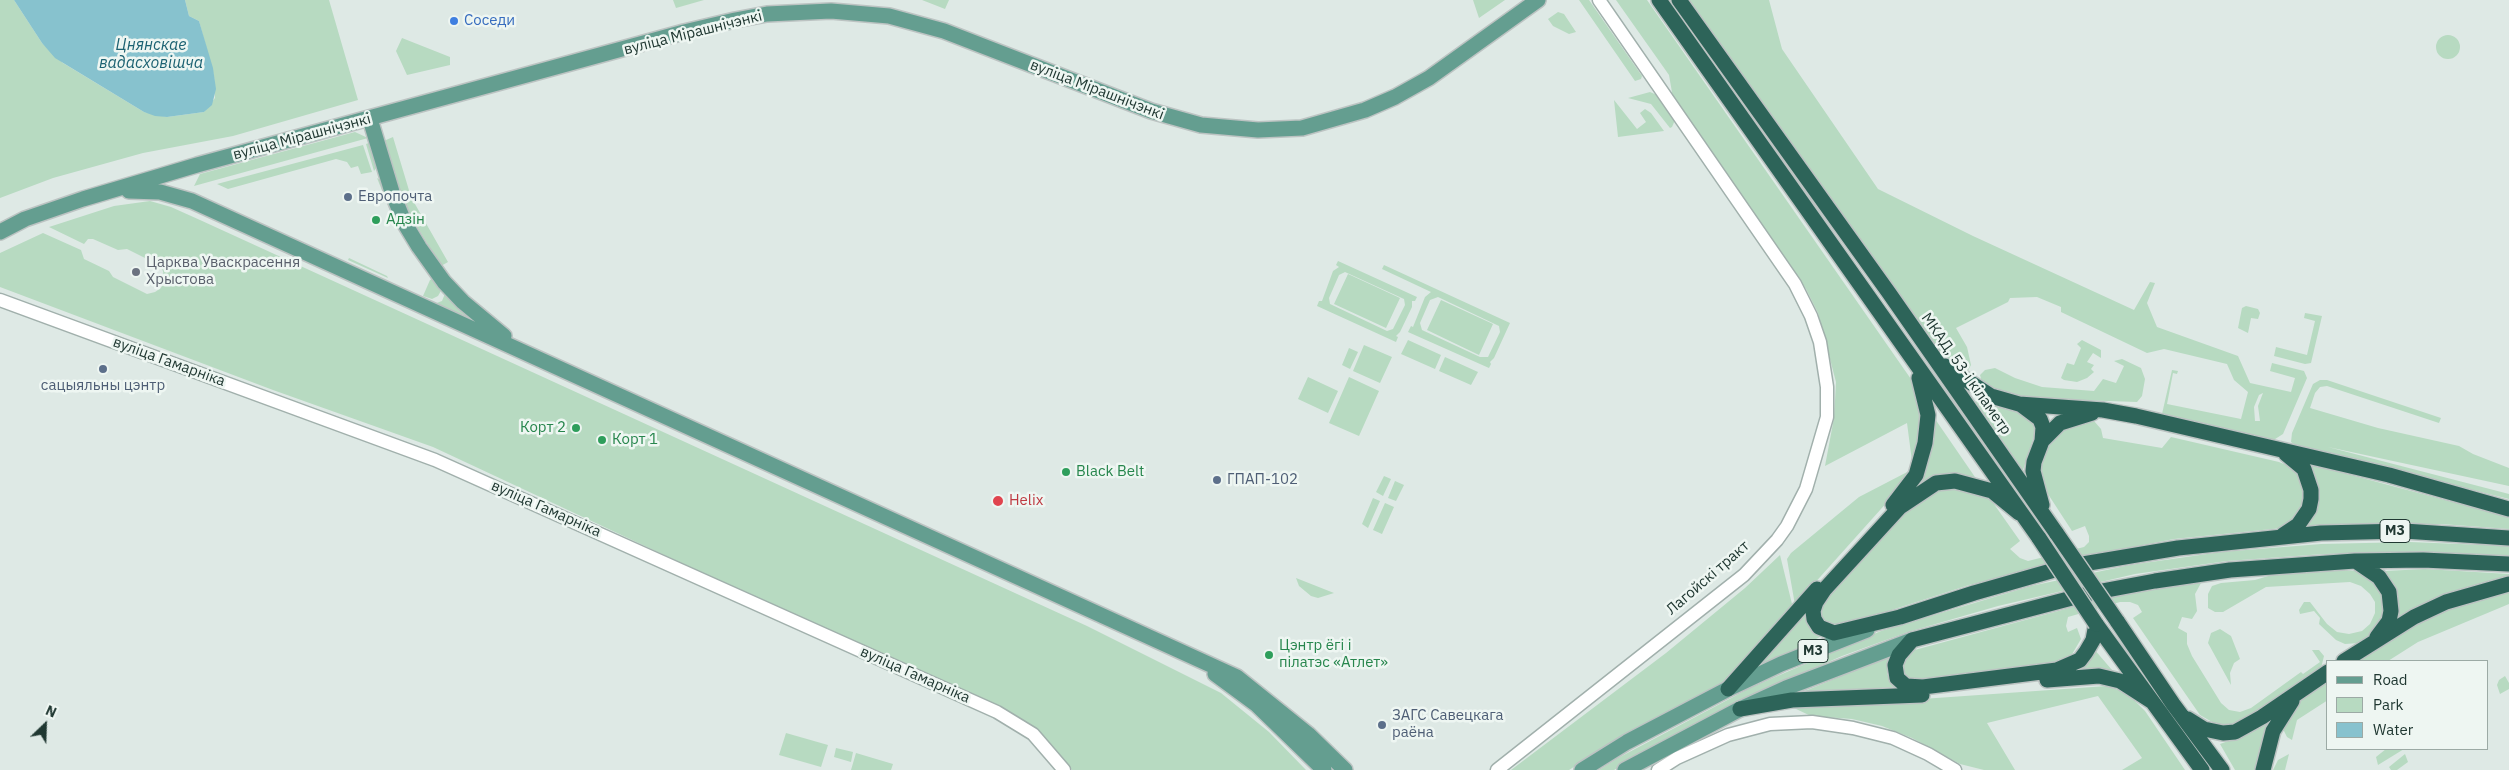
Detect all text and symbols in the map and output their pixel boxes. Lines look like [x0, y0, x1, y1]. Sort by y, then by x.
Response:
street label: вуліца Мірашнічэнкі [622, 7, 764, 59]
place label: Соседи [464, 12, 515, 30]
marker: Соседи [448, 15, 460, 27]
water label: Цнянскае вадасховішча [99, 35, 203, 73]
street label: вуліца Мірашнічэнкі [1027, 56, 1167, 124]
street label: вуліца Мірашнічэнкі [231, 110, 373, 164]
place label: Европочта [358, 188, 432, 206]
marker: Европочта [342, 191, 354, 203]
place label: Адзін [386, 211, 425, 229]
marker: Адзін [370, 214, 382, 226]
place label: Царква Уваскрасення Хрыстова [146, 254, 300, 289]
marker: Царква Уваскрасення Хрыстова [130, 266, 142, 278]
street label: МКАД, 53-і кіламетр [1917, 310, 2015, 438]
street label: вуліца Гамарніка [110, 333, 228, 391]
marker: сацыяльны цэнтр [97, 363, 109, 375]
place label: сацыяльны цэнтр [41, 377, 165, 395]
place label: Корт 2 [520, 419, 566, 437]
marker: Корт 2 [570, 422, 582, 434]
place label: Корт 1 [612, 431, 658, 449]
marker: Корт 1 [596, 434, 608, 446]
place label: Black Belt [1076, 463, 1144, 481]
marker: Black Belt [1060, 466, 1072, 478]
place label: ГПАП-102 [1227, 471, 1298, 489]
marker: ГПАП-102 [1211, 474, 1223, 486]
street label: вуліца Гамарніка [488, 477, 604, 541]
place label: Helix [1009, 492, 1043, 510]
marker: Helix [991, 494, 1005, 508]
road number: М3 [2380, 520, 2410, 542]
street label: Лагойскі тракт [1663, 537, 1753, 619]
place label: Цэнтр ёгі і пілатэс «Атлет» [1279, 637, 1388, 672]
road number: М3 [1798, 640, 1828, 662]
street label: вуліца Гамарніка [857, 643, 973, 707]
marker: Цэнтр ёгі і пілатэс «Атлет» [1263, 649, 1275, 661]
legend [2326, 660, 2489, 750]
text: Road [2373, 670, 2408, 689]
text: Park [2373, 695, 2403, 714]
north arrow [20, 700, 70, 750]
text: N [43, 701, 59, 722]
place label: ЗАГС Савецкага раёна [1392, 707, 1504, 742]
marker: ЗАГС Савецкага раёна [1376, 719, 1388, 731]
text: Water [2373, 720, 2413, 739]

